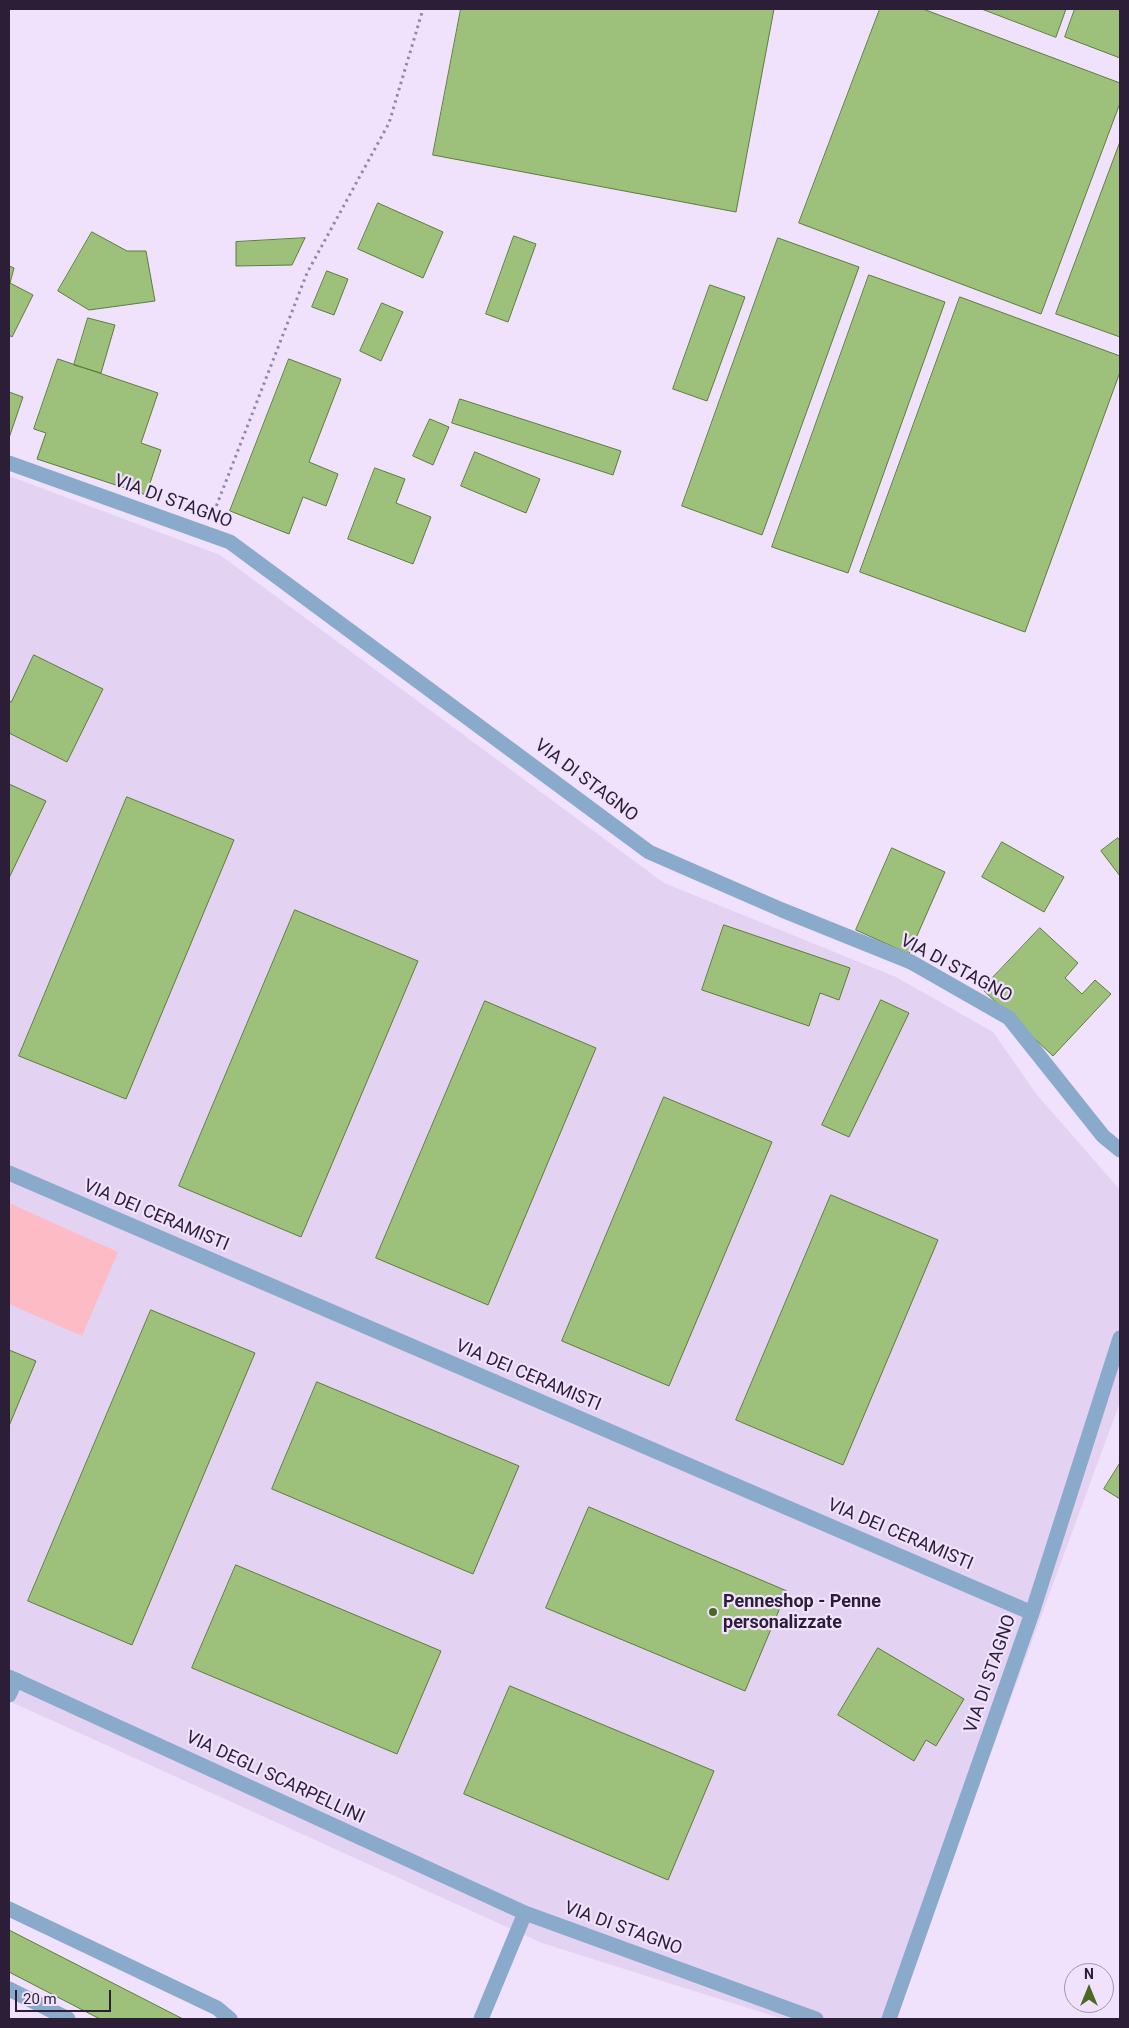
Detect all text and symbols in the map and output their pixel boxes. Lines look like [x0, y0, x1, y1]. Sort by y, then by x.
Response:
street label: VIA DI STAGNO [111, 471, 235, 533]
street label: VIA DI STAGNO [530, 735, 642, 827]
street label: VIA DI STAGNO [896, 930, 1016, 1008]
street label: VIA DEI CERAMISTI [80, 1176, 232, 1256]
street label: VIA DEI CERAMISTI [452, 1336, 604, 1416]
street label: VIA DEI CERAMISTI [824, 1495, 976, 1575]
place label: Penneshop - Penne personalizzate [723, 1591, 881, 1634]
marker: Penneshop - Penne personalizzate [707, 1606, 719, 1618]
street label: VIA DI STAGNO [961, 1612, 1021, 1736]
street label: VIA DEGLI SCARPELLINI [182, 1727, 368, 1829]
street label: VIA DI STAGNO [561, 1898, 685, 1960]
north arrow [1064, 1963, 1114, 2013]
text: N [1084, 1966, 1094, 1982]
scale bar [18, 1980, 114, 2012]
text: 20 m [23, 1990, 57, 2008]

